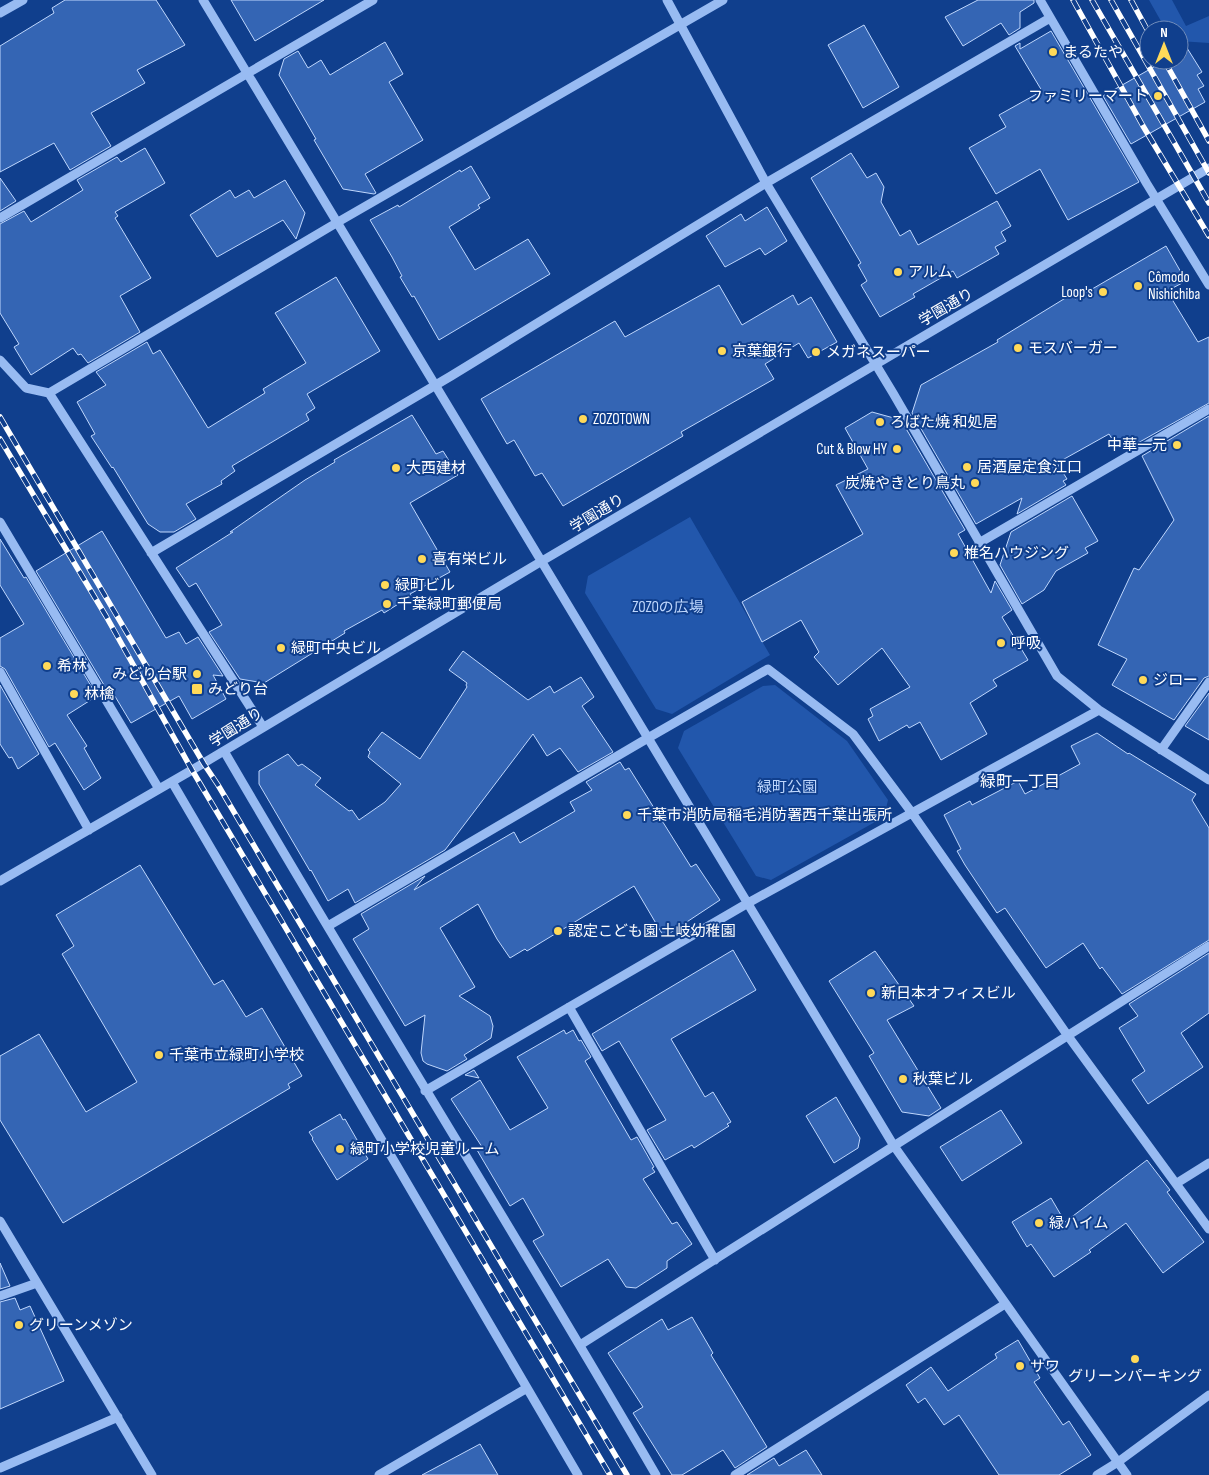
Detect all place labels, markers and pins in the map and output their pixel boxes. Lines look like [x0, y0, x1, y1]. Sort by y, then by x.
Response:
place label: まるたや [1063, 43, 1123, 62]
marker: まるたや [1047, 46, 1059, 58]
place label: ファミリーマート [1028, 87, 1148, 106]
marker: ファミリーマート [1152, 90, 1164, 102]
place label: アルム [908, 263, 953, 282]
marker: アルム [892, 266, 904, 278]
place label: Cômodo Nishichiba [1148, 268, 1200, 304]
marker: Cômodo Nishichiba [1132, 280, 1144, 292]
place label: Loop's [1061, 283, 1093, 302]
marker: Loop's [1097, 286, 1109, 298]
place label: モスバーガー [1028, 339, 1118, 358]
place label: 京葉銀行 [732, 342, 792, 361]
marker: モスバーガー [1012, 342, 1024, 354]
place label: メガネスーパー [826, 343, 931, 362]
marker: 京葉銀行 [716, 345, 728, 357]
marker: メガネスーパー [810, 346, 822, 358]
place label: ZOZOTOWN [593, 410, 650, 429]
marker: ZOZOTOWN [577, 413, 589, 425]
place label: ろばた焼 和処居 [890, 413, 997, 432]
marker: ろばた焼 和処居 [874, 416, 886, 428]
place label: 中華一元 [1107, 436, 1167, 455]
marker: 中華一元 [1171, 439, 1183, 451]
place label: Cut & Blow HY [816, 440, 888, 459]
marker: Cut & Blow HY [891, 443, 903, 455]
place label: 居酒屋定食江口 [977, 458, 1082, 477]
place label: 大西建材 [406, 459, 466, 478]
marker: 居酒屋定食江口 [961, 461, 973, 473]
marker: 大西建材 [390, 462, 402, 474]
place label: 炭焼やきとり鳥丸 [845, 474, 965, 493]
marker: 炭焼やきとり鳥丸 [969, 477, 981, 489]
place label: 椎名ハウジング [964, 544, 1069, 563]
marker: 椎名ハウジング [948, 547, 960, 559]
place label: 喜有栄ビル [432, 550, 507, 569]
marker: 喜有栄ビル [416, 553, 428, 565]
place label: 緑町ビル [395, 576, 455, 595]
marker: 緑町ビル [379, 579, 391, 591]
place label: 千葉緑町郵便局 [397, 595, 502, 614]
marker: 千葉緑町郵便局 [381, 598, 393, 610]
place label: 呼吸 [1011, 634, 1041, 653]
marker: 呼吸 [995, 637, 1007, 649]
place label: 緑町中央ビル [291, 639, 381, 658]
marker: 緑町中央ビル [275, 642, 287, 654]
place label: 希林 [57, 657, 87, 676]
marker: 希林 [41, 660, 53, 672]
place label: みどり台駅 [112, 665, 187, 684]
marker: みどり台駅 [191, 668, 203, 680]
place label: ジロー [1153, 671, 1198, 690]
marker: ジロー [1137, 674, 1149, 686]
place label: みどり台 [208, 680, 268, 699]
marker: みどり台 [190, 682, 204, 696]
place label: 林檎 [84, 685, 114, 704]
marker: 林檎 [68, 688, 80, 700]
place label: 千葉市消防局稲毛消防署西千葉出張所 [637, 806, 892, 825]
marker: 千葉市消防局稲毛消防署西千葉出張所 [621, 809, 633, 821]
place label: 認定こども園 土岐幼稚園 [568, 922, 735, 941]
marker: 認定こども園 土岐幼稚園 [552, 925, 564, 937]
place label: 新日本オフィスビル [881, 984, 1016, 1003]
marker: 新日本オフィスビル [865, 987, 877, 999]
place label: 千葉市立緑町小学校 [169, 1046, 304, 1065]
marker: 千葉市立緑町小学校 [153, 1049, 165, 1061]
place label: 秋葉ビル [913, 1070, 973, 1089]
marker: 秋葉ビル [897, 1073, 909, 1085]
place label: 緑町小学校児童ルーム [350, 1140, 500, 1159]
marker: 緑町小学校児童ルーム [334, 1143, 346, 1155]
place label: 緑ハイム [1049, 1214, 1108, 1233]
marker: 緑ハイム [1033, 1217, 1045, 1229]
place label: グリーンメゾン [29, 1316, 133, 1335]
marker: グリーンメゾン [13, 1319, 25, 1331]
marker: グリーンパーキング [1129, 1353, 1141, 1365]
place label: サワ [1030, 1357, 1060, 1376]
marker: サワ [1014, 1360, 1026, 1372]
place label: グリーンパーキング [1068, 1367, 1202, 1386]

